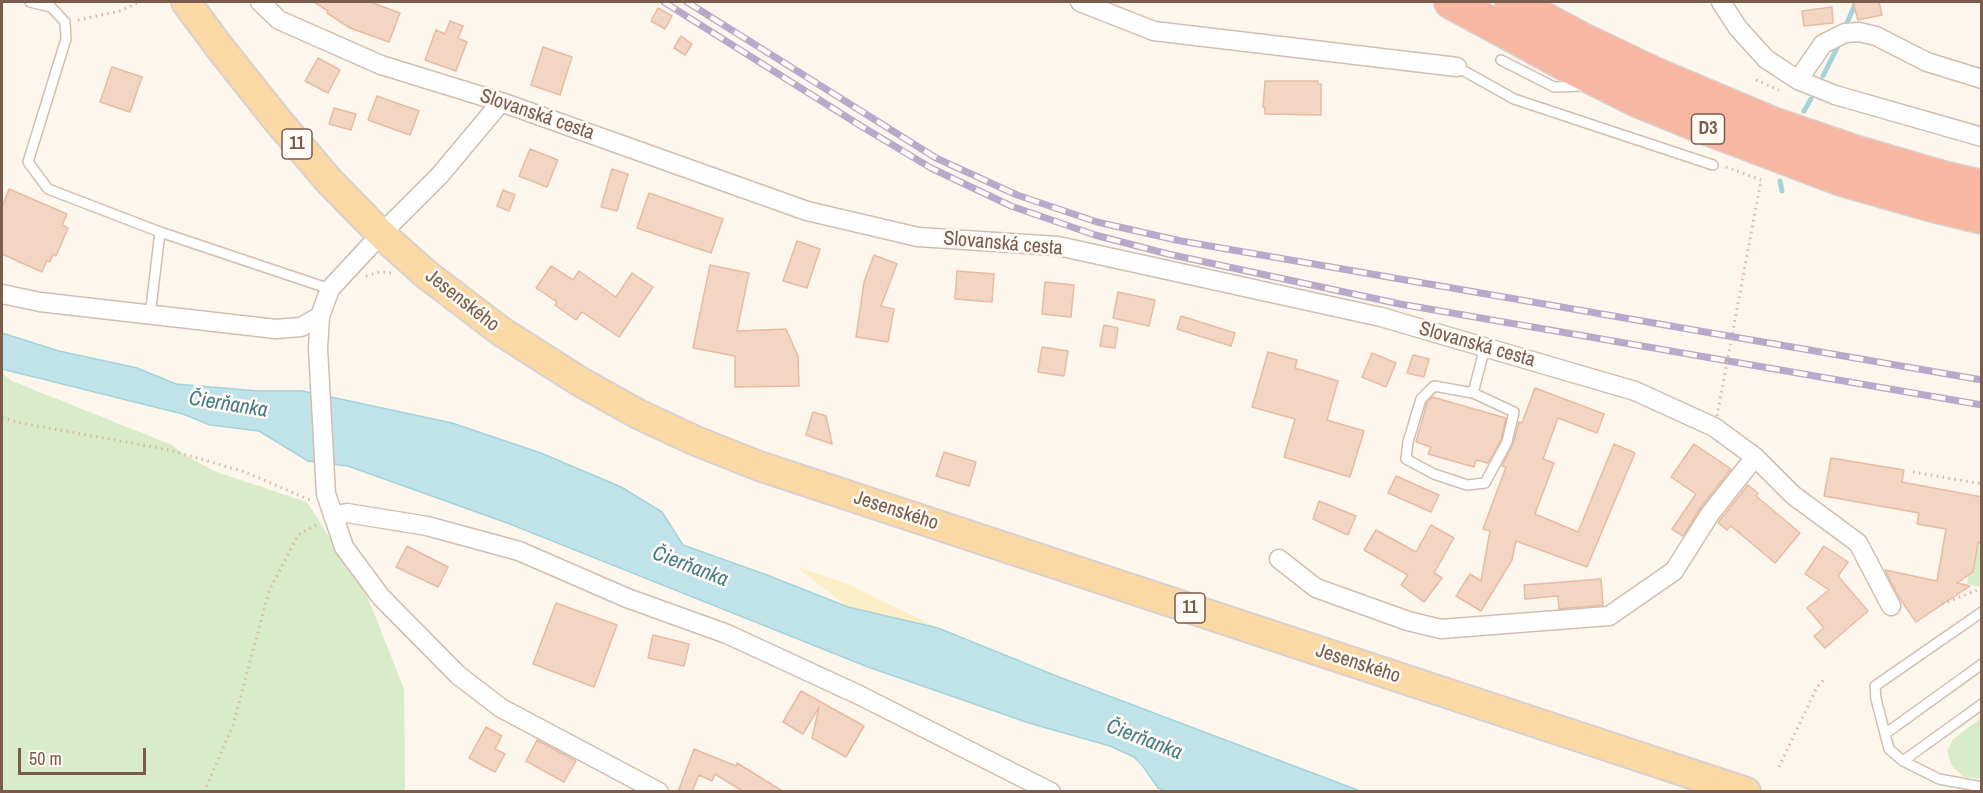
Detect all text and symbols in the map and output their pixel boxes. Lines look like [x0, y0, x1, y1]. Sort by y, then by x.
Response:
street label: Slovanská cesta [477, 84, 597, 146]
road number: D3 [1692, 114, 1724, 144]
road number: 11 [282, 129, 312, 159]
street label: Slovanská cesta [942, 227, 1064, 261]
street label: Jesenského [420, 265, 504, 337]
street label: Slovanská cesta [1416, 317, 1538, 373]
water label: Čierňanka [187, 386, 269, 424]
street label: Jesenského [851, 486, 941, 536]
water label: Čierňanka [648, 541, 732, 593]
road number: 11 [1175, 593, 1205, 623]
street label: Jesenského [1313, 639, 1403, 689]
water label: Čierňanka [1102, 714, 1186, 766]
scale bar [21, 736, 148, 774]
text: 50 m [29, 746, 62, 771]

